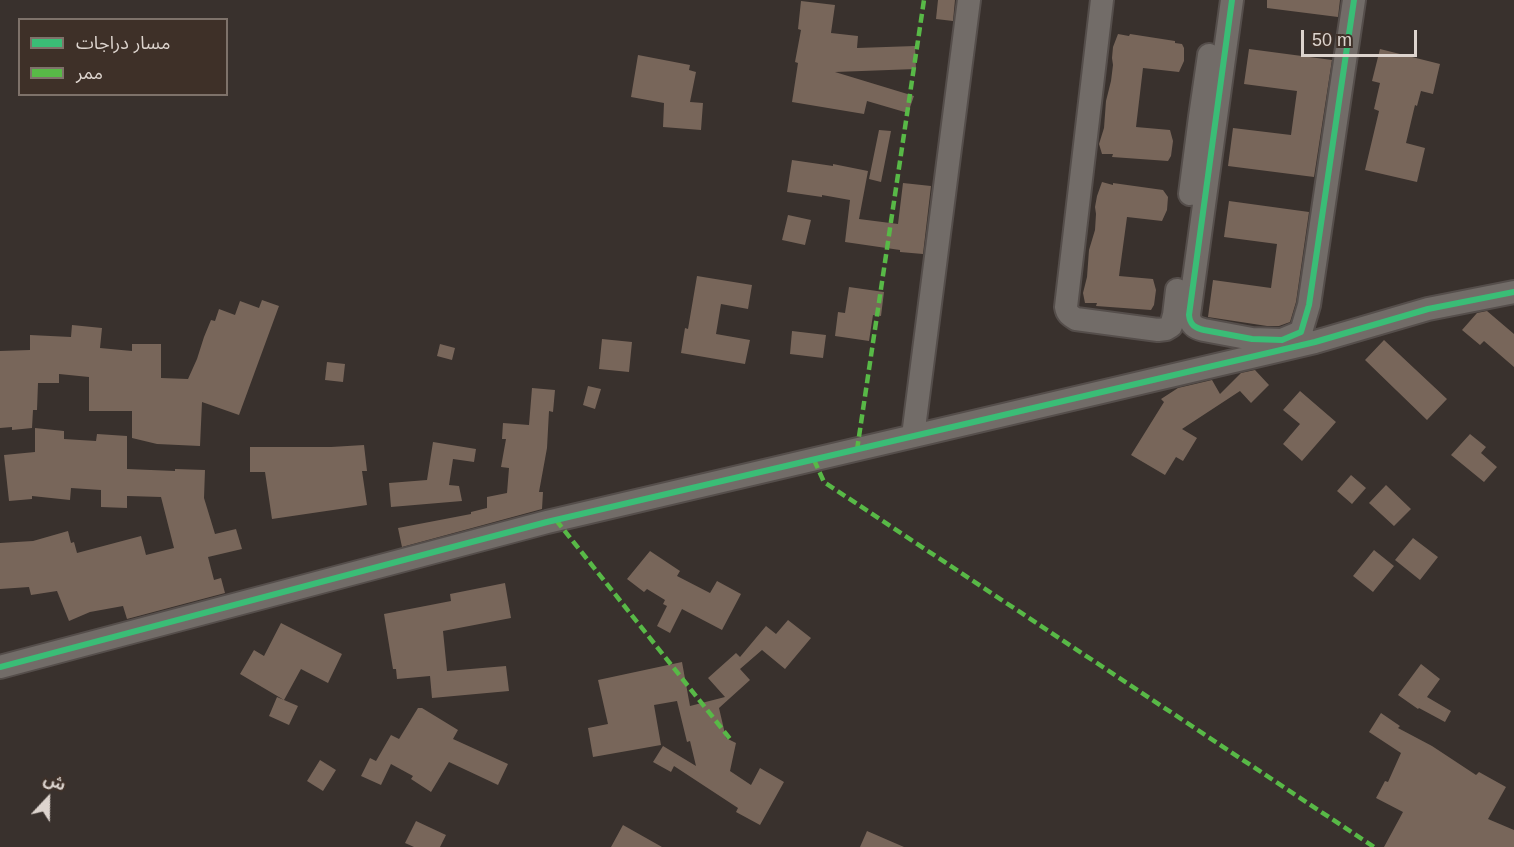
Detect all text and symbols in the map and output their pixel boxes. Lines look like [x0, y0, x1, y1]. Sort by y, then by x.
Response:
legend [18, 18, 228, 96]
scale bar [1304, 18, 1420, 56]
text: 50 m [1312, 30, 1352, 50]
text: مسار دراجات [76, 33, 170, 53]
text: ممر [76, 63, 103, 83]
north arrow [18, 769, 78, 829]
text: ش [42, 770, 68, 794]

